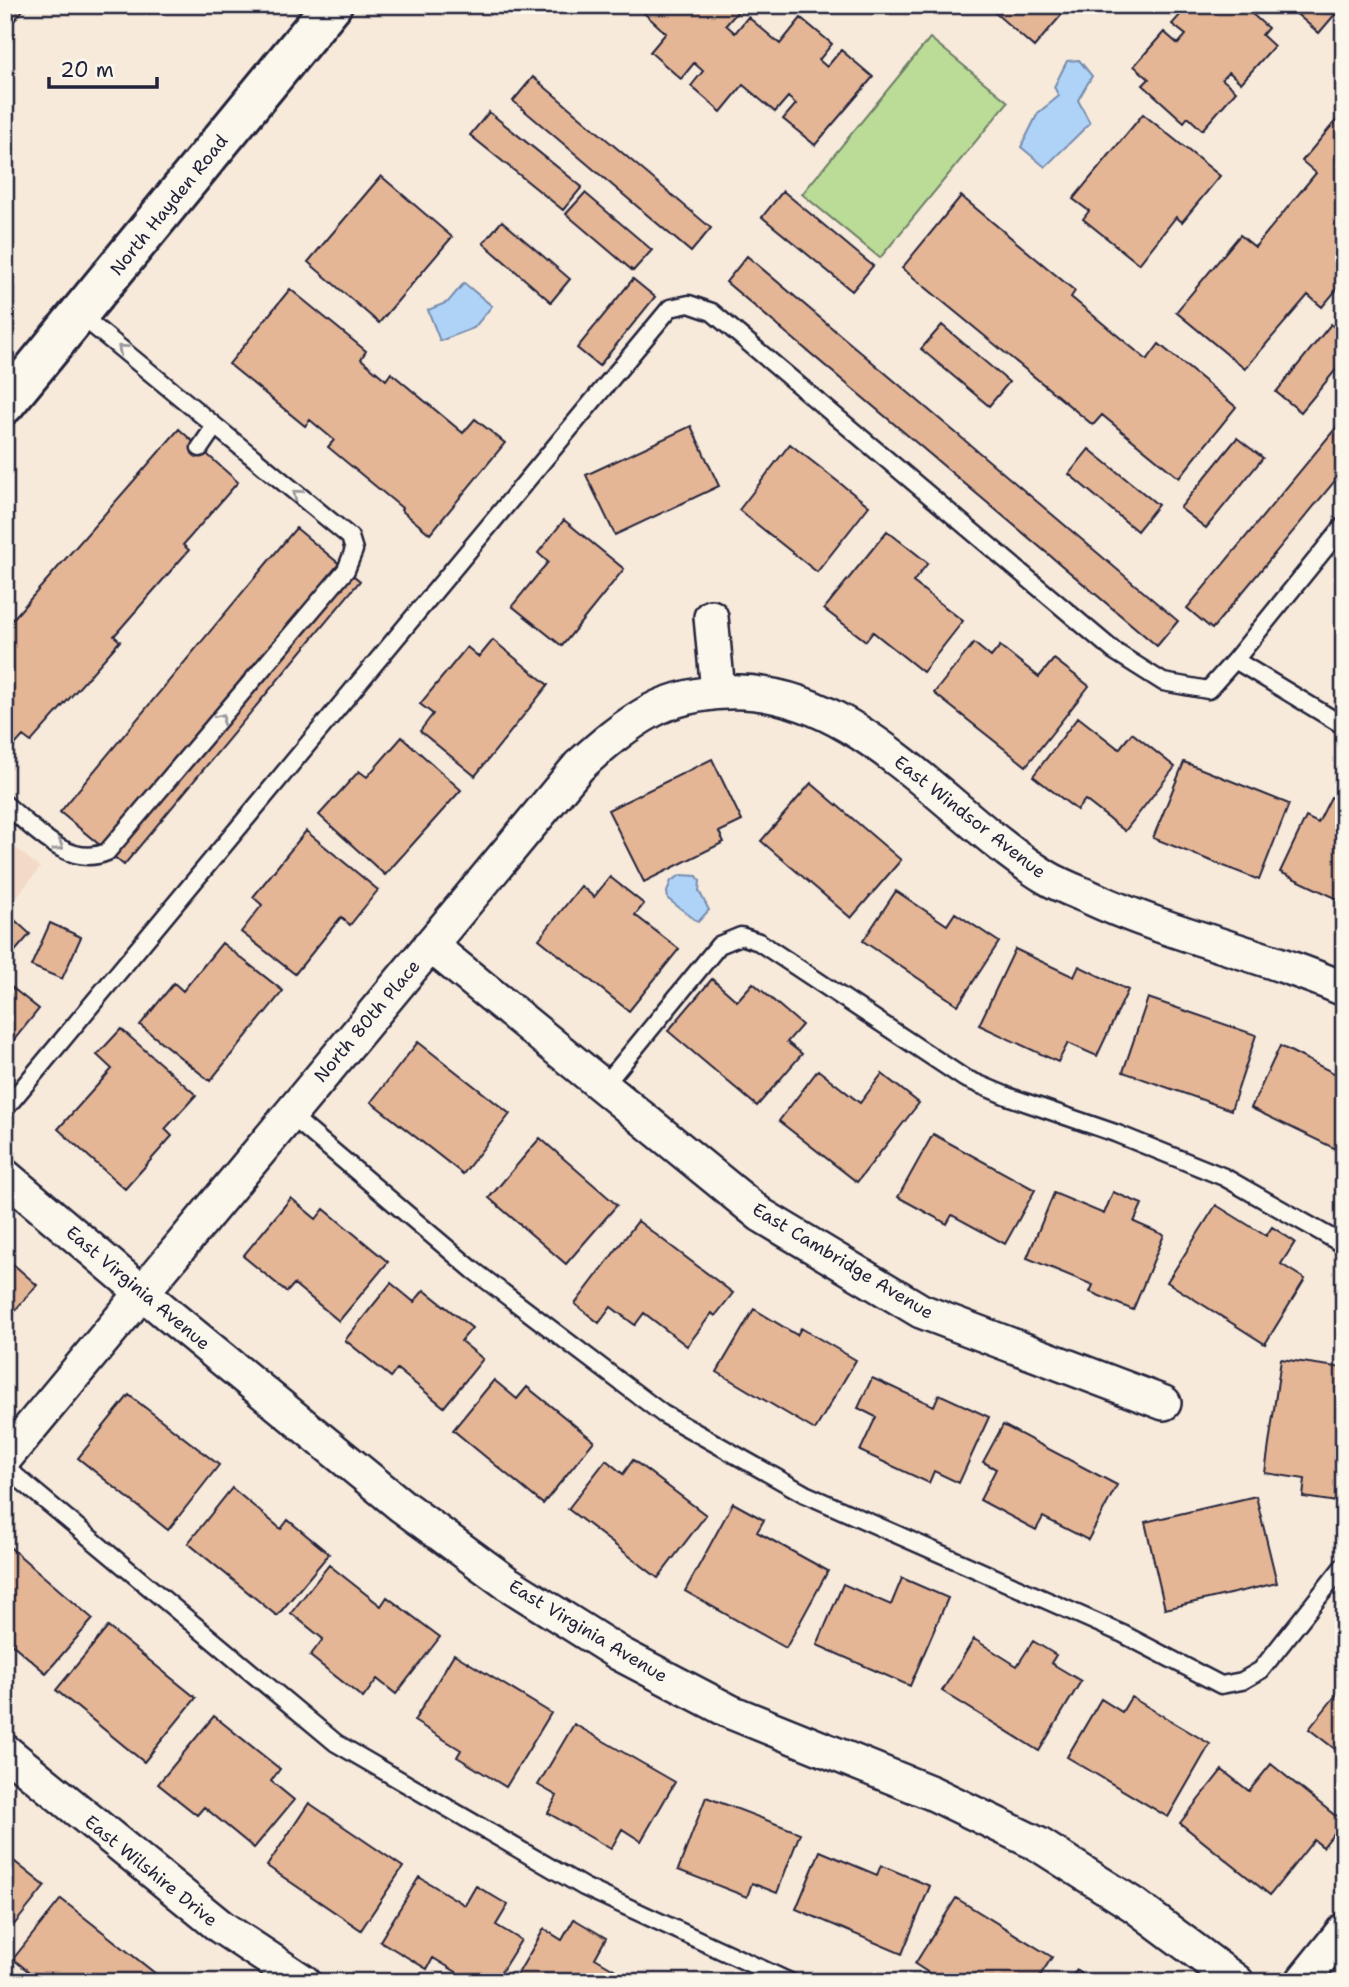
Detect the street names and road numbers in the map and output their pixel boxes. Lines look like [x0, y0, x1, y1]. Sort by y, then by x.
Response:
street label: North Hayden Road [105, 129, 233, 281]
street label: East Windsor Avenue [889, 750, 1051, 884]
street label: North 80th Place [309, 955, 425, 1087]
street label: East Cambridge Avenue [748, 1197, 938, 1325]
street label: East Virginia Avenue [61, 1220, 215, 1356]
street label: East Virginia Avenue [504, 1574, 672, 1688]
street label: East Wilshire Drive [79, 1810, 223, 1932]

